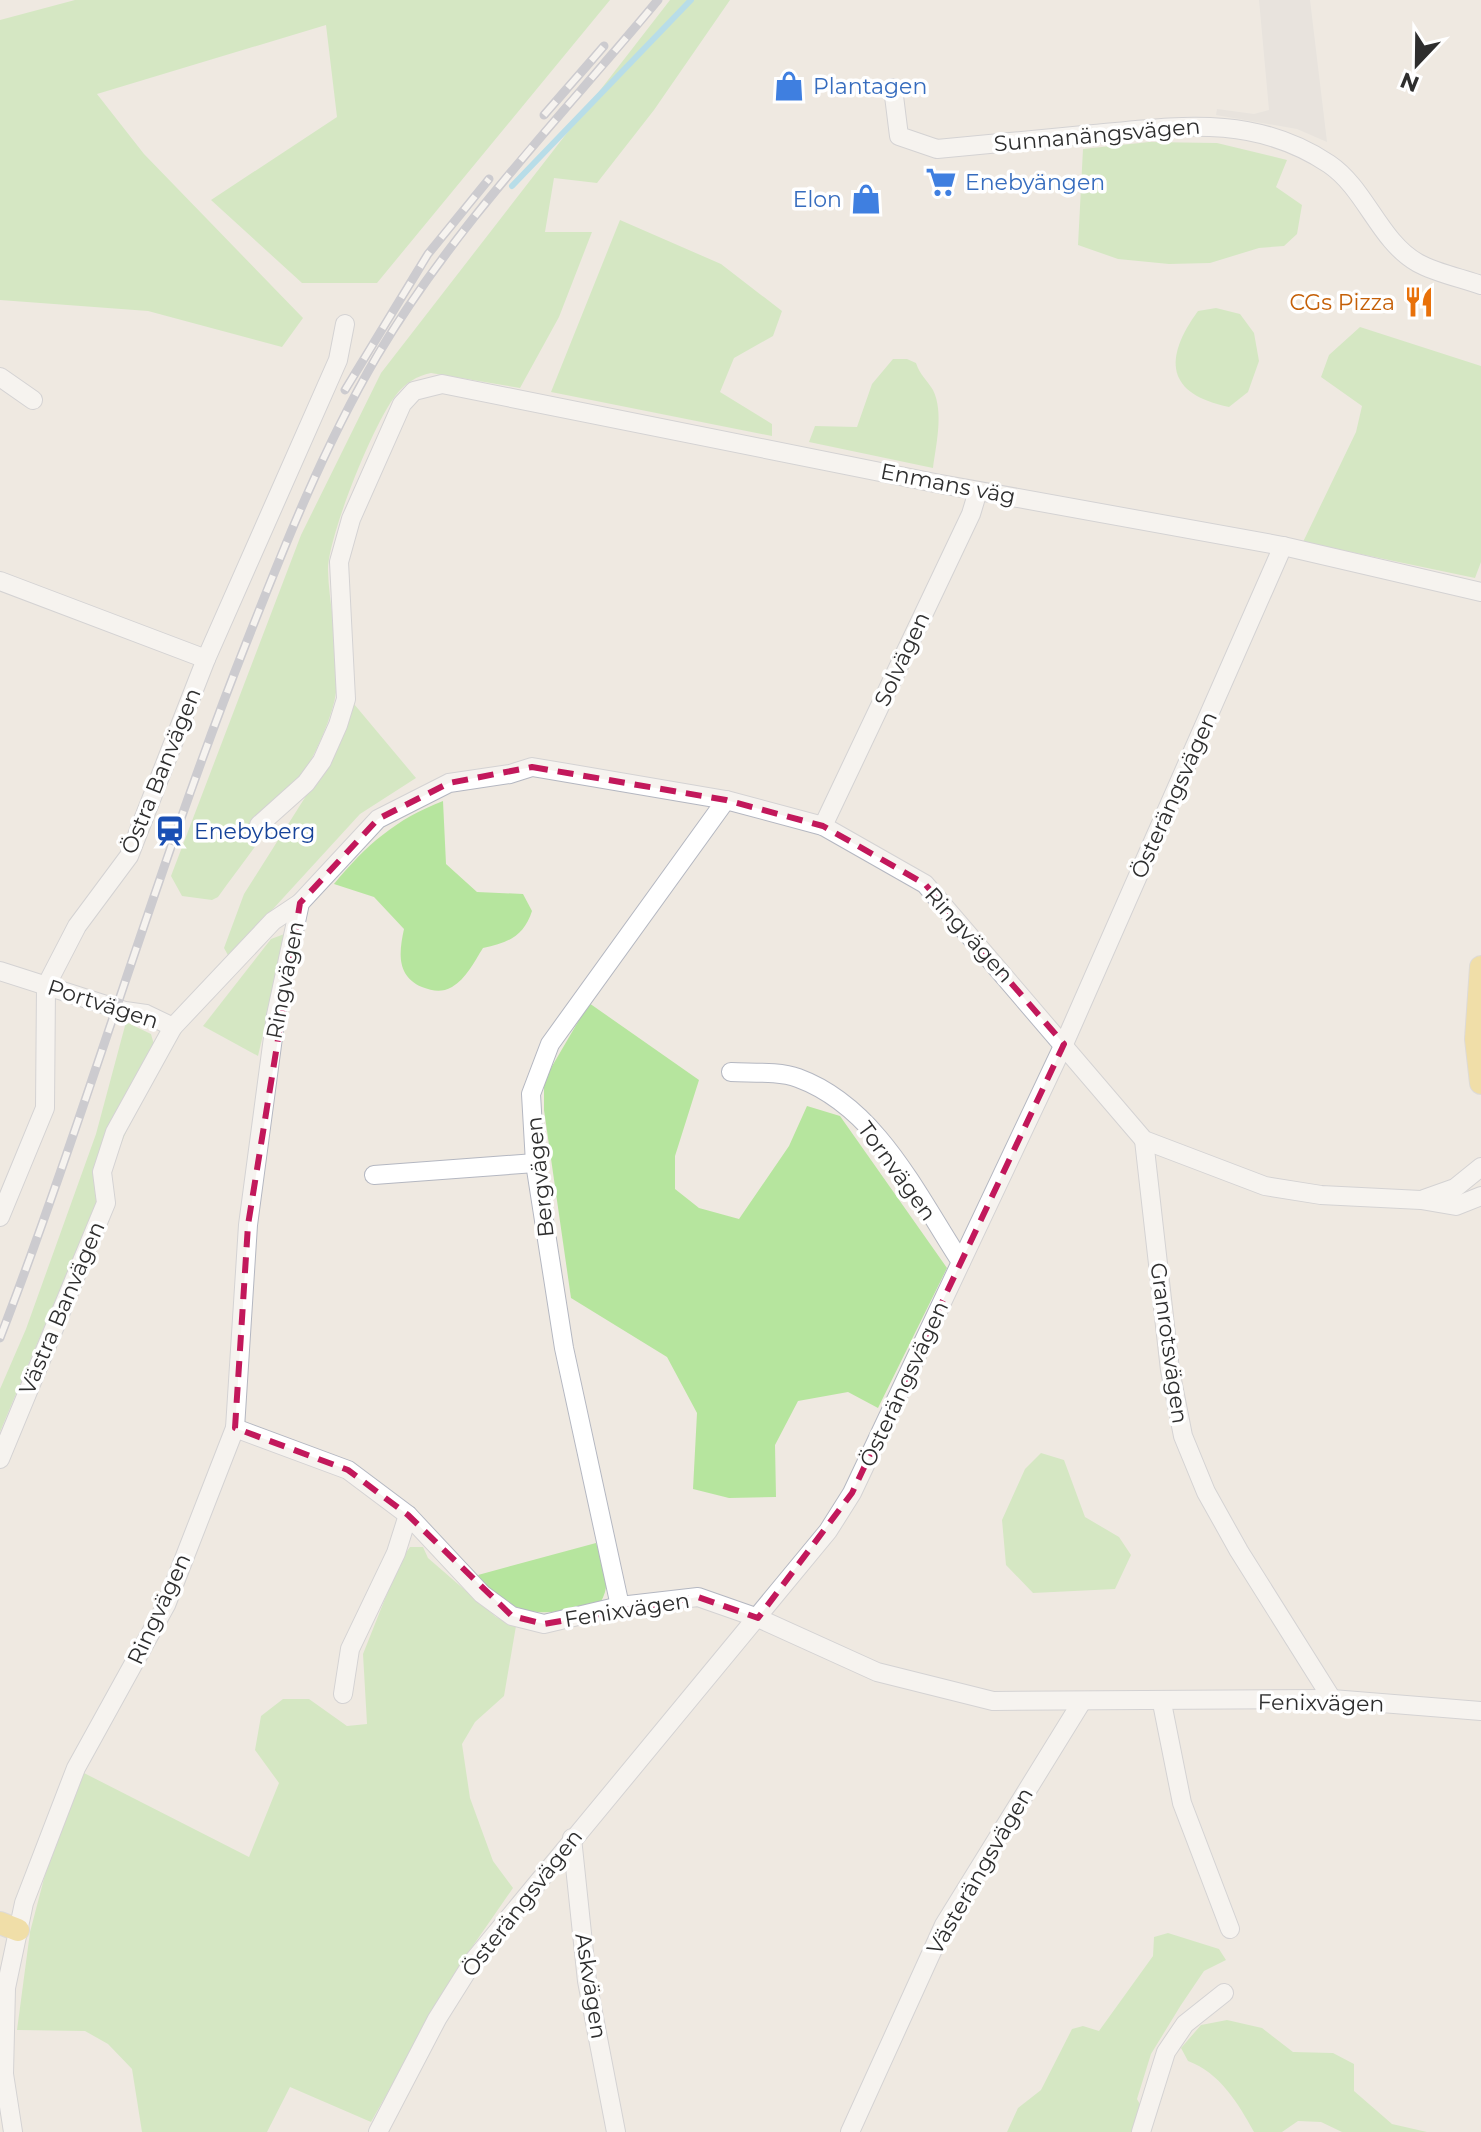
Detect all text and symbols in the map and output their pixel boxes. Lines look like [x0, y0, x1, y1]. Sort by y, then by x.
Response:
north arrow [1377, 24, 1457, 104]
text: N [1396, 66, 1423, 98]
shop icon: Plantagen [772, 69, 806, 103]
place label: Plantagen [813, 73, 927, 100]
street label: Sunnanängsvägen [993, 113, 1201, 157]
supermarket icon: Enebyängen [924, 165, 958, 199]
place label: Enebyängen [965, 169, 1105, 196]
shop icon: Elon [849, 182, 883, 216]
place label: Elon [793, 186, 842, 213]
restaurant icon: CGs Pizza [1402, 285, 1436, 319]
place label: CGs Pizza [1289, 289, 1395, 316]
street label: Enmans väg [878, 458, 1018, 510]
street label: Solvägen [868, 608, 936, 710]
street label: Östra Banvägen [115, 684, 207, 858]
street label: Österängsvägen [1125, 707, 1223, 883]
station icon: Enebyberg [153, 814, 187, 848]
place label: Enebyberg [194, 818, 315, 845]
street label: Ringvägen [919, 882, 1019, 988]
street label: Ringvägen [260, 919, 310, 1041]
street label: Portvägen [44, 973, 162, 1035]
street label: Bergvägen [520, 1115, 560, 1239]
street label: Tornvägen [852, 1116, 942, 1226]
street label: Västra Banvägen [13, 1217, 111, 1399]
street label: Granrotsvägen [1144, 1261, 1194, 1425]
street label: Österängsvägen [854, 1297, 954, 1471]
street label: Ringvägen [122, 1549, 196, 1669]
street label: Fenixvägen [562, 1587, 692, 1633]
street label: Fenixvägen [1257, 1688, 1385, 1718]
street label: Västerängsvägen [921, 1783, 1039, 1959]
street label: Österängsvägen [456, 1824, 588, 1982]
street label: Askvägen [569, 1931, 613, 2041]

